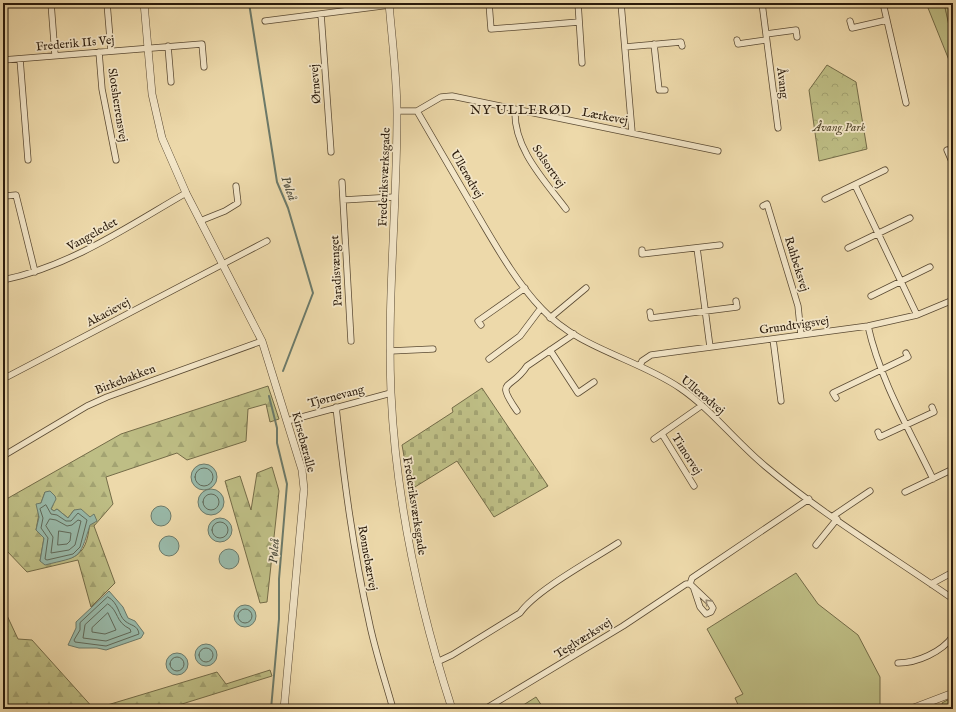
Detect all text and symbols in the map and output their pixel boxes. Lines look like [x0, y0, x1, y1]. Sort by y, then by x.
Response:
street label: Frederik IIs Vej [35, 33, 115, 54]
street label: Ørnevej [307, 63, 324, 104]
street label: Åvang [773, 66, 793, 100]
street label: Slotsherrensvej [104, 67, 131, 143]
district label: NY ULLERØD [470, 102, 572, 119]
street label: Lærkevej [581, 105, 629, 128]
park label: Åvang Park [811, 120, 865, 136]
street label: Frederiksværksgade [375, 127, 394, 227]
street label: Solsortvej [529, 142, 568, 191]
street label: Ullerødvej [447, 148, 486, 201]
water label: Pøleå [276, 174, 301, 203]
street label: Vangeledet [63, 214, 120, 255]
street label: Paradisvænget [327, 235, 346, 307]
street label: Rahbeksvej [781, 235, 812, 294]
street label: Akacievej [83, 295, 133, 331]
street label: Grundtvigsvej [758, 313, 830, 338]
street label: Birkebakken [93, 361, 158, 398]
street label: Ullerødvej [678, 373, 728, 418]
street label: Tjørnevang [306, 382, 366, 411]
street label: Kirsebæralle [288, 410, 319, 474]
street label: Timorvej [668, 431, 705, 478]
street label: Frederiksværksgade [399, 456, 430, 557]
street label: Rønnebærvej [354, 524, 381, 592]
water label: Pøleå [265, 538, 284, 564]
one-way arrow [705, 599, 713, 607]
street label: Teglværksvej [552, 615, 615, 662]

